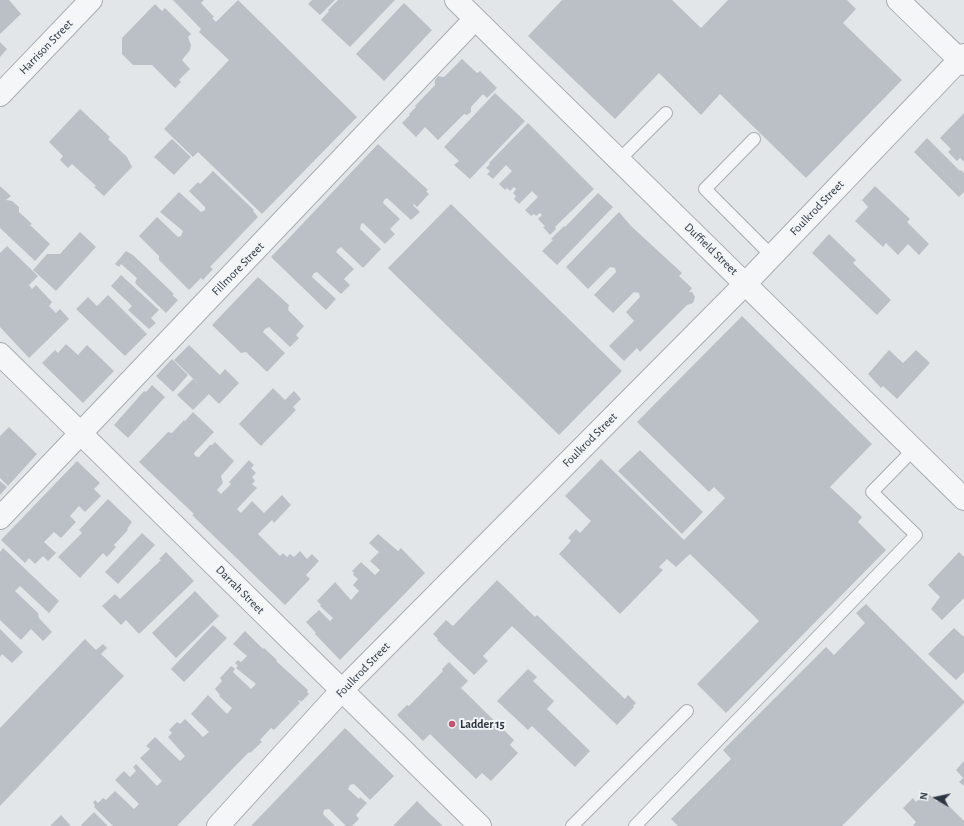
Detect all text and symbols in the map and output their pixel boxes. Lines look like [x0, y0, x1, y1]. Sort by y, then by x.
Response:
street label: Harrison Street [16, 17, 76, 77]
street label: Foulkrod Street [787, 177, 847, 239]
street label: Duffield Street [681, 220, 741, 278]
street label: Fillmore Street [209, 239, 267, 299]
street label: Foulkrod Street [560, 410, 620, 470]
street label: Darrah Street [213, 563, 267, 617]
street label: Foulkrod Street [333, 639, 393, 701]
place label: Ladder 15 [460, 717, 505, 731]
marker: Ladder 15 [447, 719, 457, 729]
north arrow [916, 778, 956, 818]
text: N [918, 791, 930, 801]

